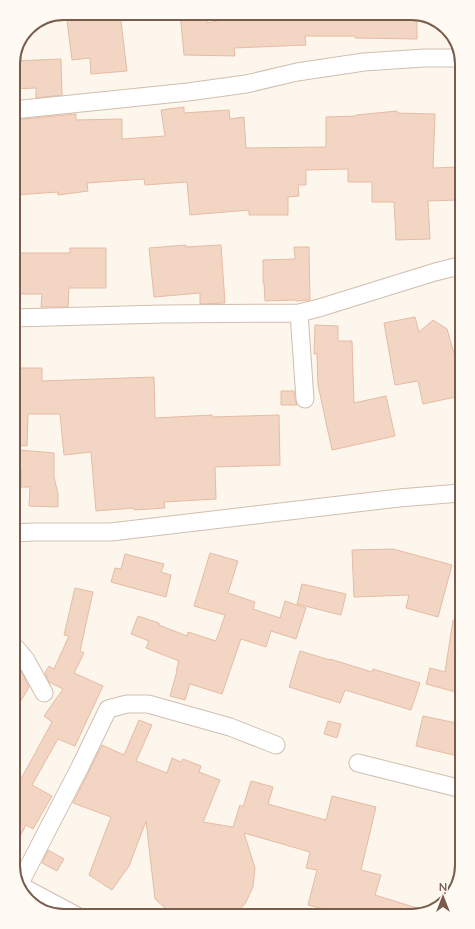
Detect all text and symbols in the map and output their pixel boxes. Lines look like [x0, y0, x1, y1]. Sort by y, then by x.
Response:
north arrow [423, 877, 463, 917]
text: N [439, 880, 447, 893]

